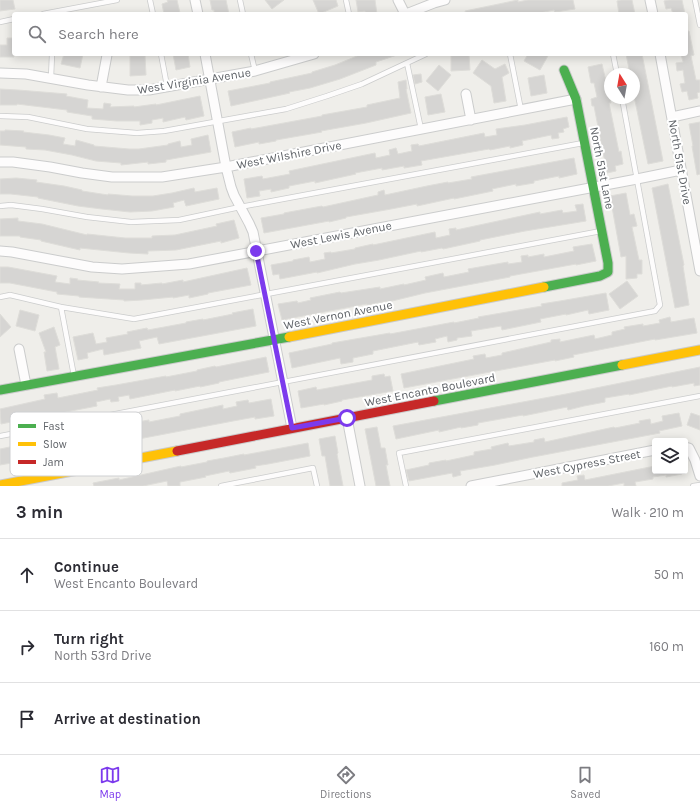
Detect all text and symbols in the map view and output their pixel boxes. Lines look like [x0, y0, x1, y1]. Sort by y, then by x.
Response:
search box [12, 12, 688, 56]
icon: search [26, 23, 48, 45]
text: Search here [58, 25, 139, 43]
street label: West Virginia Avenue [136, 65, 252, 97]
north arrow [604, 68, 640, 104]
street label: North 51st Drive [666, 118, 694, 206]
street label: North 51st Lane [587, 126, 617, 210]
street label: West Wilshire Drive [235, 138, 343, 172]
street label: West Lewis Avenue [289, 218, 393, 252]
route end [247, 242, 265, 260]
street label: West Vernon Avenue [282, 298, 394, 332]
street label: West Encanto Boulevard [363, 370, 497, 410]
route start [338, 409, 356, 427]
legend [10, 412, 142, 476]
text: Fast [43, 420, 64, 433]
text: Slow [43, 438, 67, 451]
map controls [652, 438, 688, 474]
button: layers [652, 438, 688, 474]
street label: West Cypress Street [532, 447, 642, 481]
text: Jam [43, 456, 64, 469]
text: 3 min [16, 502, 63, 522]
text: Walk · 210 m [611, 505, 684, 520]
text: Continue [54, 558, 119, 576]
icon: ahead [16, 564, 38, 586]
text: 50 m [654, 567, 684, 582]
text: West Encanto Boulevard [54, 576, 198, 591]
text: Turn right [54, 630, 124, 648]
icon: right [16, 636, 38, 658]
text: 160 m [649, 639, 684, 654]
text: North 53rd Drive [54, 648, 151, 663]
icon: arrive [16, 708, 38, 730]
text: Arrive at destination [54, 710, 201, 728]
tab: Map [99, 764, 121, 801]
tab: Directions [320, 764, 372, 801]
tab: Saved [570, 764, 601, 801]

